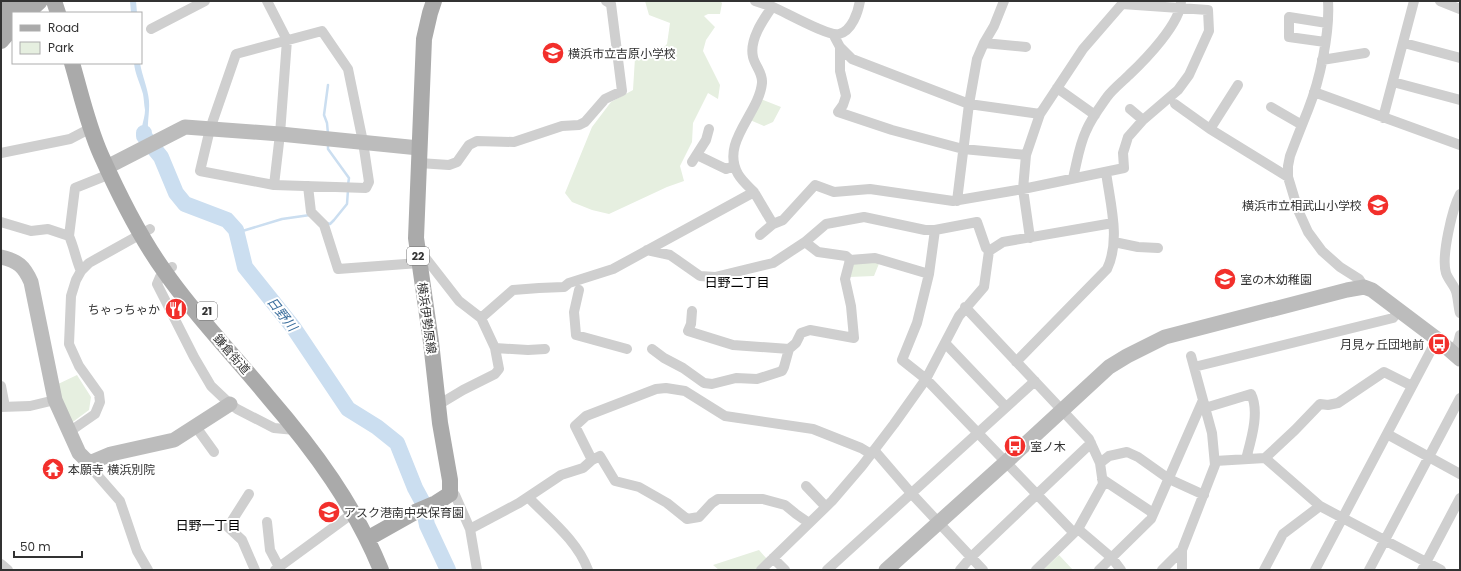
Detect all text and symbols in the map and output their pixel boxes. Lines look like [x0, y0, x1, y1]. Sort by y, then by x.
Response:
legend [12, 12, 142, 64]
text: Road [48, 19, 79, 36]
text: Park [48, 39, 75, 56]
school or university icon: 横浜市立吉原小学校 [540, 40, 566, 66]
place label: 横浜市立吉原小学校 [568, 45, 676, 62]
school or university icon: 横浜市立相武山小学校 [1365, 192, 1391, 218]
place label: 横浜市立相武山小学校 [1242, 197, 1362, 214]
road number: 22 [407, 247, 429, 265]
school or university icon: 室の木幼稚園 [1212, 266, 1238, 292]
place label: 室の木幼稚園 [1240, 271, 1312, 288]
district label: 日野二丁目 [704, 273, 770, 292]
street label: 横浜伊勢原線 [414, 281, 440, 355]
water label: 日野川 [263, 293, 303, 337]
restaurant icon: ちゃっちゃか [163, 296, 189, 322]
place label: ちゃっちゃか [88, 301, 160, 318]
road number: 21 [197, 302, 217, 320]
street label: 鎌倉街道 [210, 330, 254, 378]
bus stop icon: 月見ヶ丘団地前 [1426, 331, 1452, 357]
place label: 月見ヶ丘団地前 [1340, 336, 1424, 353]
bus stop icon: 室ノ木 [1002, 433, 1028, 459]
place label: 室ノ木 [1030, 438, 1066, 455]
temple icon: 本願寺 横浜別院 [40, 456, 66, 482]
place label: 本願寺 横浜別院 [68, 461, 155, 478]
school or university icon: アスク港南中央保育園 [316, 499, 342, 525]
place label: アスク港南中央保育園 [344, 504, 464, 521]
district label: 日野一丁目 [175, 516, 241, 535]
scale bar [14, 533, 82, 559]
text: 50 m [20, 538, 51, 555]

